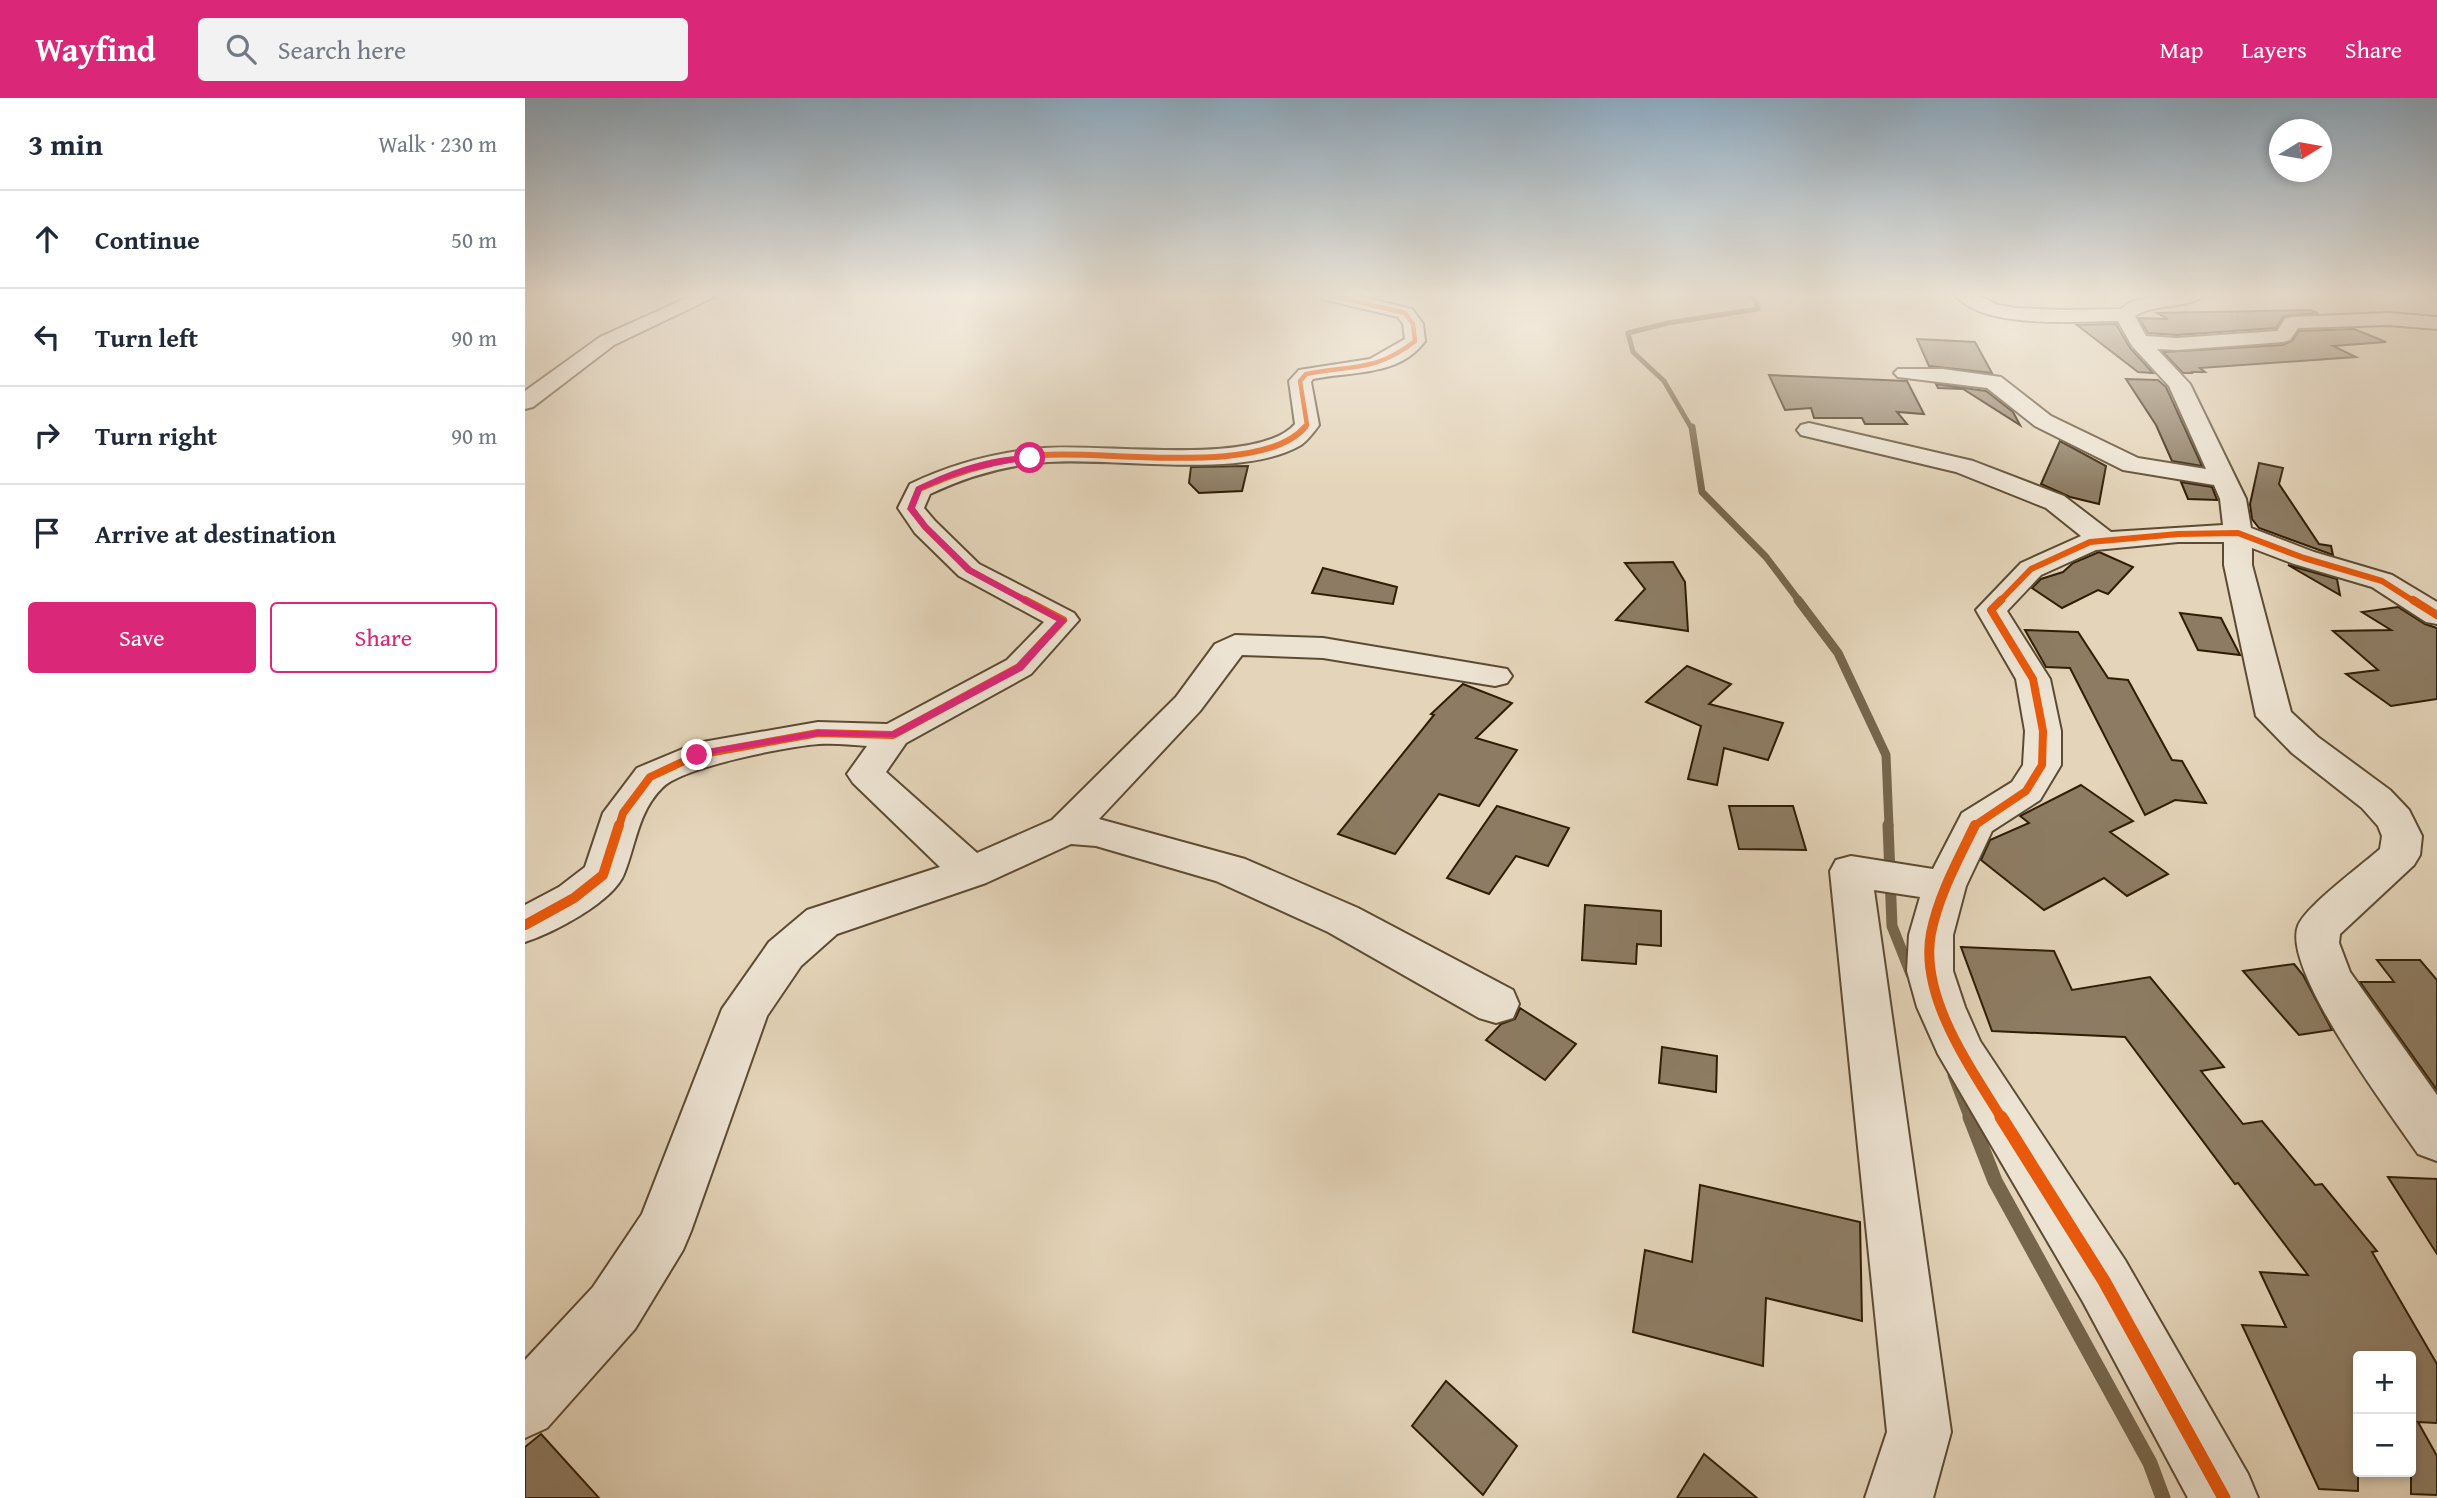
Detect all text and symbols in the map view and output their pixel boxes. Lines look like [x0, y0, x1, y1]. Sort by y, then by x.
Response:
search box [198, 18, 688, 81]
text: Wayfind [35, 25, 156, 73]
icon: search [222, 30, 260, 68]
text: Search here [278, 30, 406, 69]
text: Map [2160, 32, 2203, 67]
text: Layers [2241, 32, 2307, 67]
text: Share [2345, 32, 2402, 67]
north arrow [2269, 119, 2332, 182]
text: 3 min [28, 122, 103, 166]
text: Walk · 230 m [378, 127, 497, 160]
icon: ahead [28, 220, 66, 258]
text: Continue [95, 220, 200, 259]
text: 50 m [451, 223, 497, 256]
icon: left [28, 318, 66, 356]
text: Turn left [95, 318, 198, 357]
text: 90 m [451, 321, 497, 354]
icon: right [28, 416, 66, 454]
text: Turn right [95, 416, 217, 455]
text: 90 m [451, 419, 497, 452]
route start [1014, 442, 1045, 473]
icon: arrive [28, 514, 66, 552]
text: Arrive at destination [95, 514, 336, 553]
button: Save [28, 602, 256, 673]
button: Share [270, 602, 497, 673]
route end [681, 739, 712, 770]
map controls [2353, 1351, 2416, 1477]
button: + [2353, 1351, 2416, 1414]
button: − [2353, 1414, 2416, 1477]

